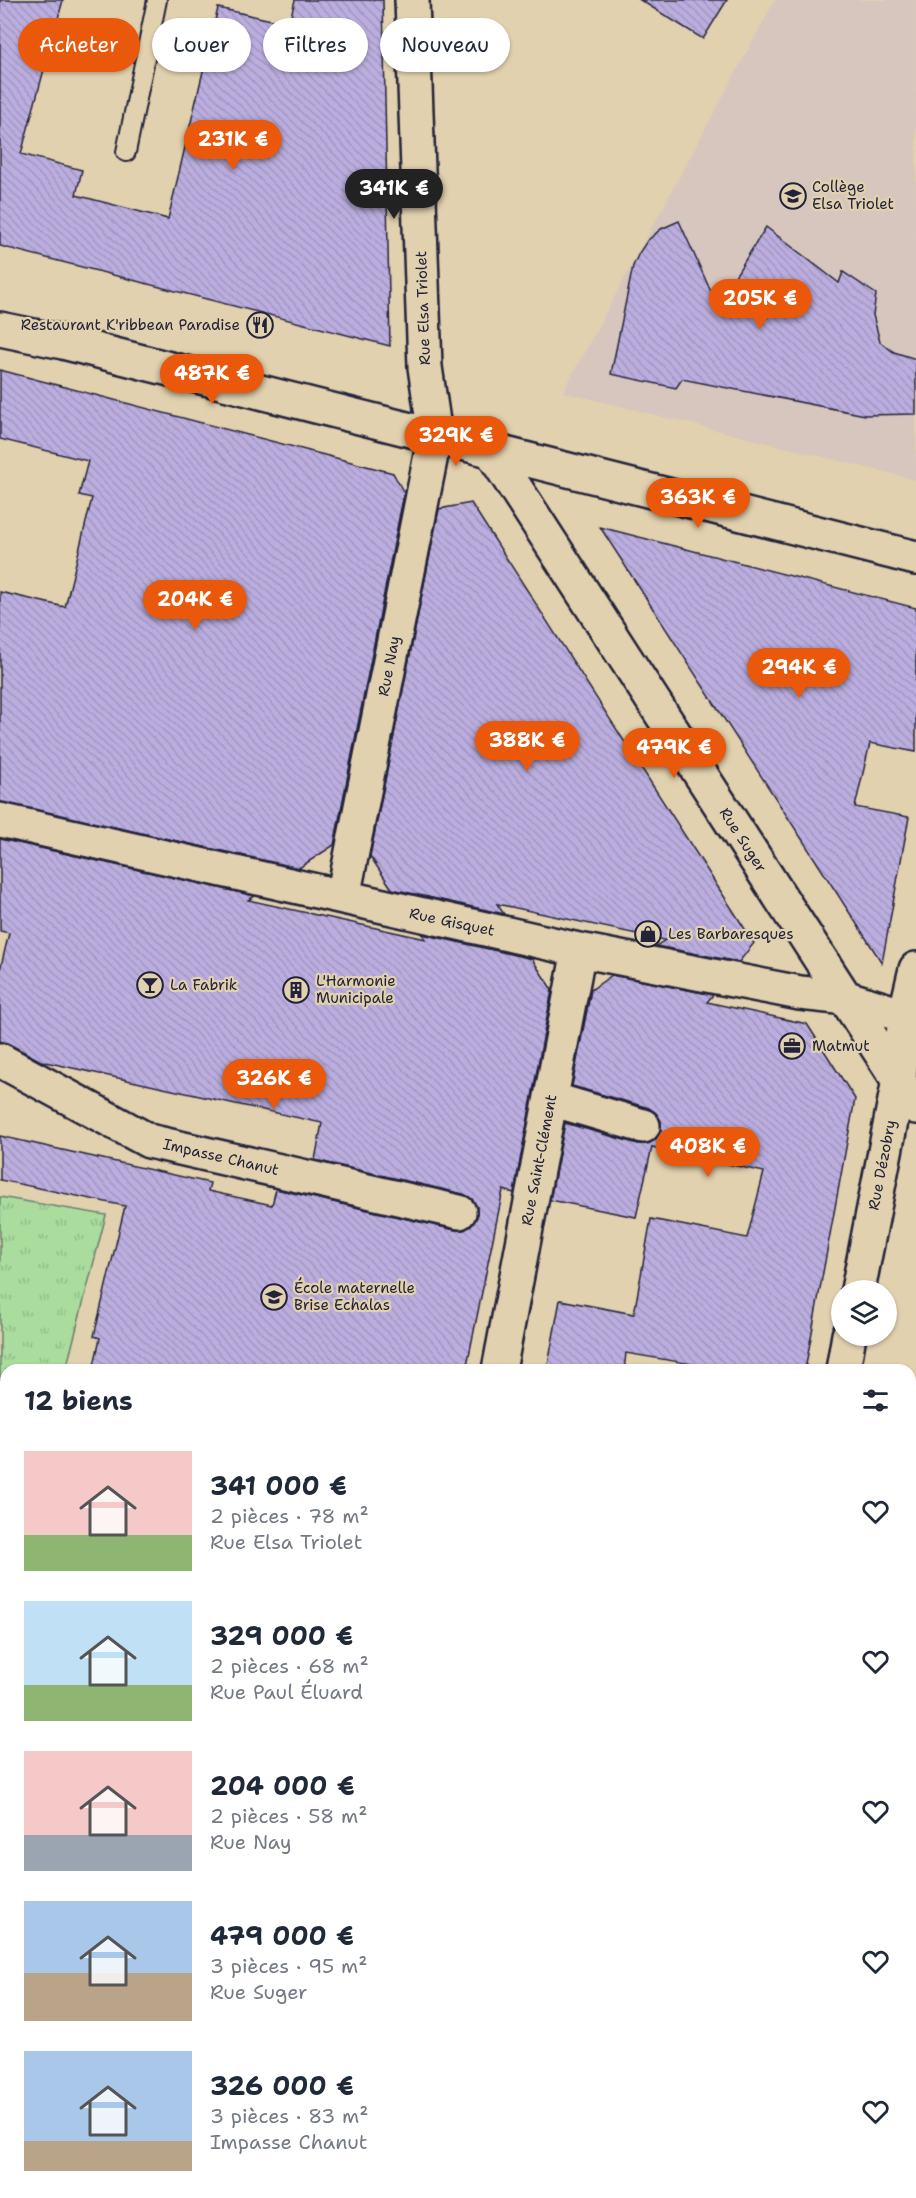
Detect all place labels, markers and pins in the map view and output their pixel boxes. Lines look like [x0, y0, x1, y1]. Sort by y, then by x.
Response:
pin: 231K € [184, 120, 282, 171]
pin: 341K € [345, 169, 443, 220]
place label: Collège Elsa Triolet [812, 177, 894, 214]
school or university icon: Collège Elsa Triolet [778, 181, 808, 211]
pin: 205K € [711, 279, 809, 330]
restaurant icon: Restaurant K'ribbean Paradise [245, 310, 275, 340]
place label: Restaurant K'ribbean Paradise [21, 315, 240, 335]
pin: 487K € [163, 354, 261, 405]
pin: 329K € [407, 416, 505, 467]
pin: 363K € [649, 478, 747, 529]
pin: 204K € [146, 580, 244, 631]
pin: 294K € [750, 648, 848, 699]
pin: 388K € [478, 721, 576, 772]
pin: 479K € [625, 728, 723, 779]
shop icon: Les Barbaresques [633, 919, 663, 949]
place label: Les Barbaresques [668, 924, 794, 944]
bar icon: La Fabrik [135, 970, 165, 1000]
place label: L'Harmonie Municipale [316, 971, 396, 1008]
place label: La Fabrik [170, 975, 237, 995]
building icon: L'Harmonie Municipale [281, 975, 311, 1005]
office icon: Matmut [777, 1031, 807, 1061]
place label: Matmut [812, 1036, 870, 1056]
pin: 326K € [225, 1059, 323, 1110]
pin: 408K € [659, 1127, 757, 1178]
place label: École maternelle Brise Echalas [294, 1277, 415, 1315]
school or university icon: École maternelle Brise Echalas [259, 1282, 289, 1312]

